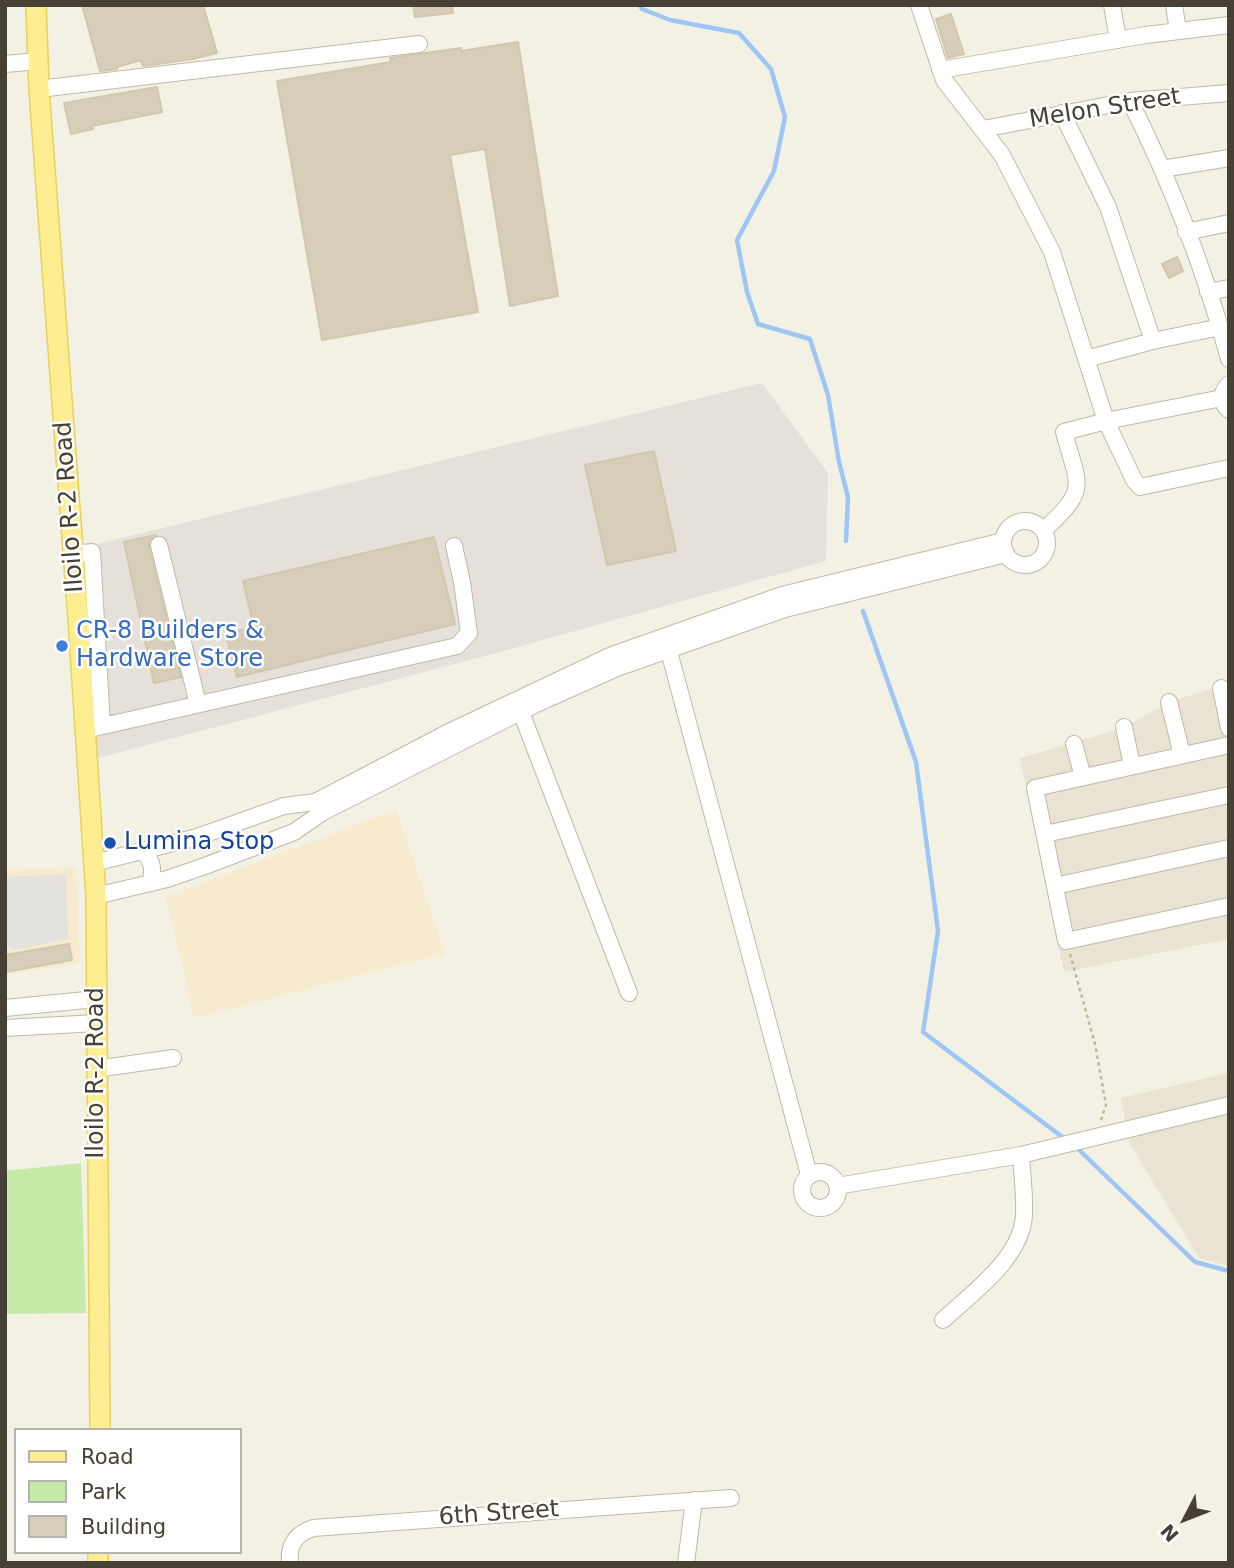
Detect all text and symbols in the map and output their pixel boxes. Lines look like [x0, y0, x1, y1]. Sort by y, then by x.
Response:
street label: Melon Street [1027, 83, 1183, 135]
street label: Iloilo R-2 Road [50, 420, 90, 594]
place label: CR-8 Builders & Hardware Store [76, 618, 264, 674]
marker: CR-8 Builders & Hardware Store [54, 638, 70, 654]
place label: Lumina Stop [124, 829, 274, 857]
marker: Lumina Stop [102, 835, 118, 851]
street label: Iloilo R-2 Road [83, 987, 111, 1159]
legend [14, 1428, 242, 1554]
text: Road [81, 1445, 134, 1469]
text: Park [81, 1480, 126, 1504]
north arrow [1150, 1484, 1220, 1554]
street label: 6th Street [438, 1495, 560, 1533]
text: Building [81, 1515, 166, 1539]
text: N [1156, 1520, 1183, 1546]

